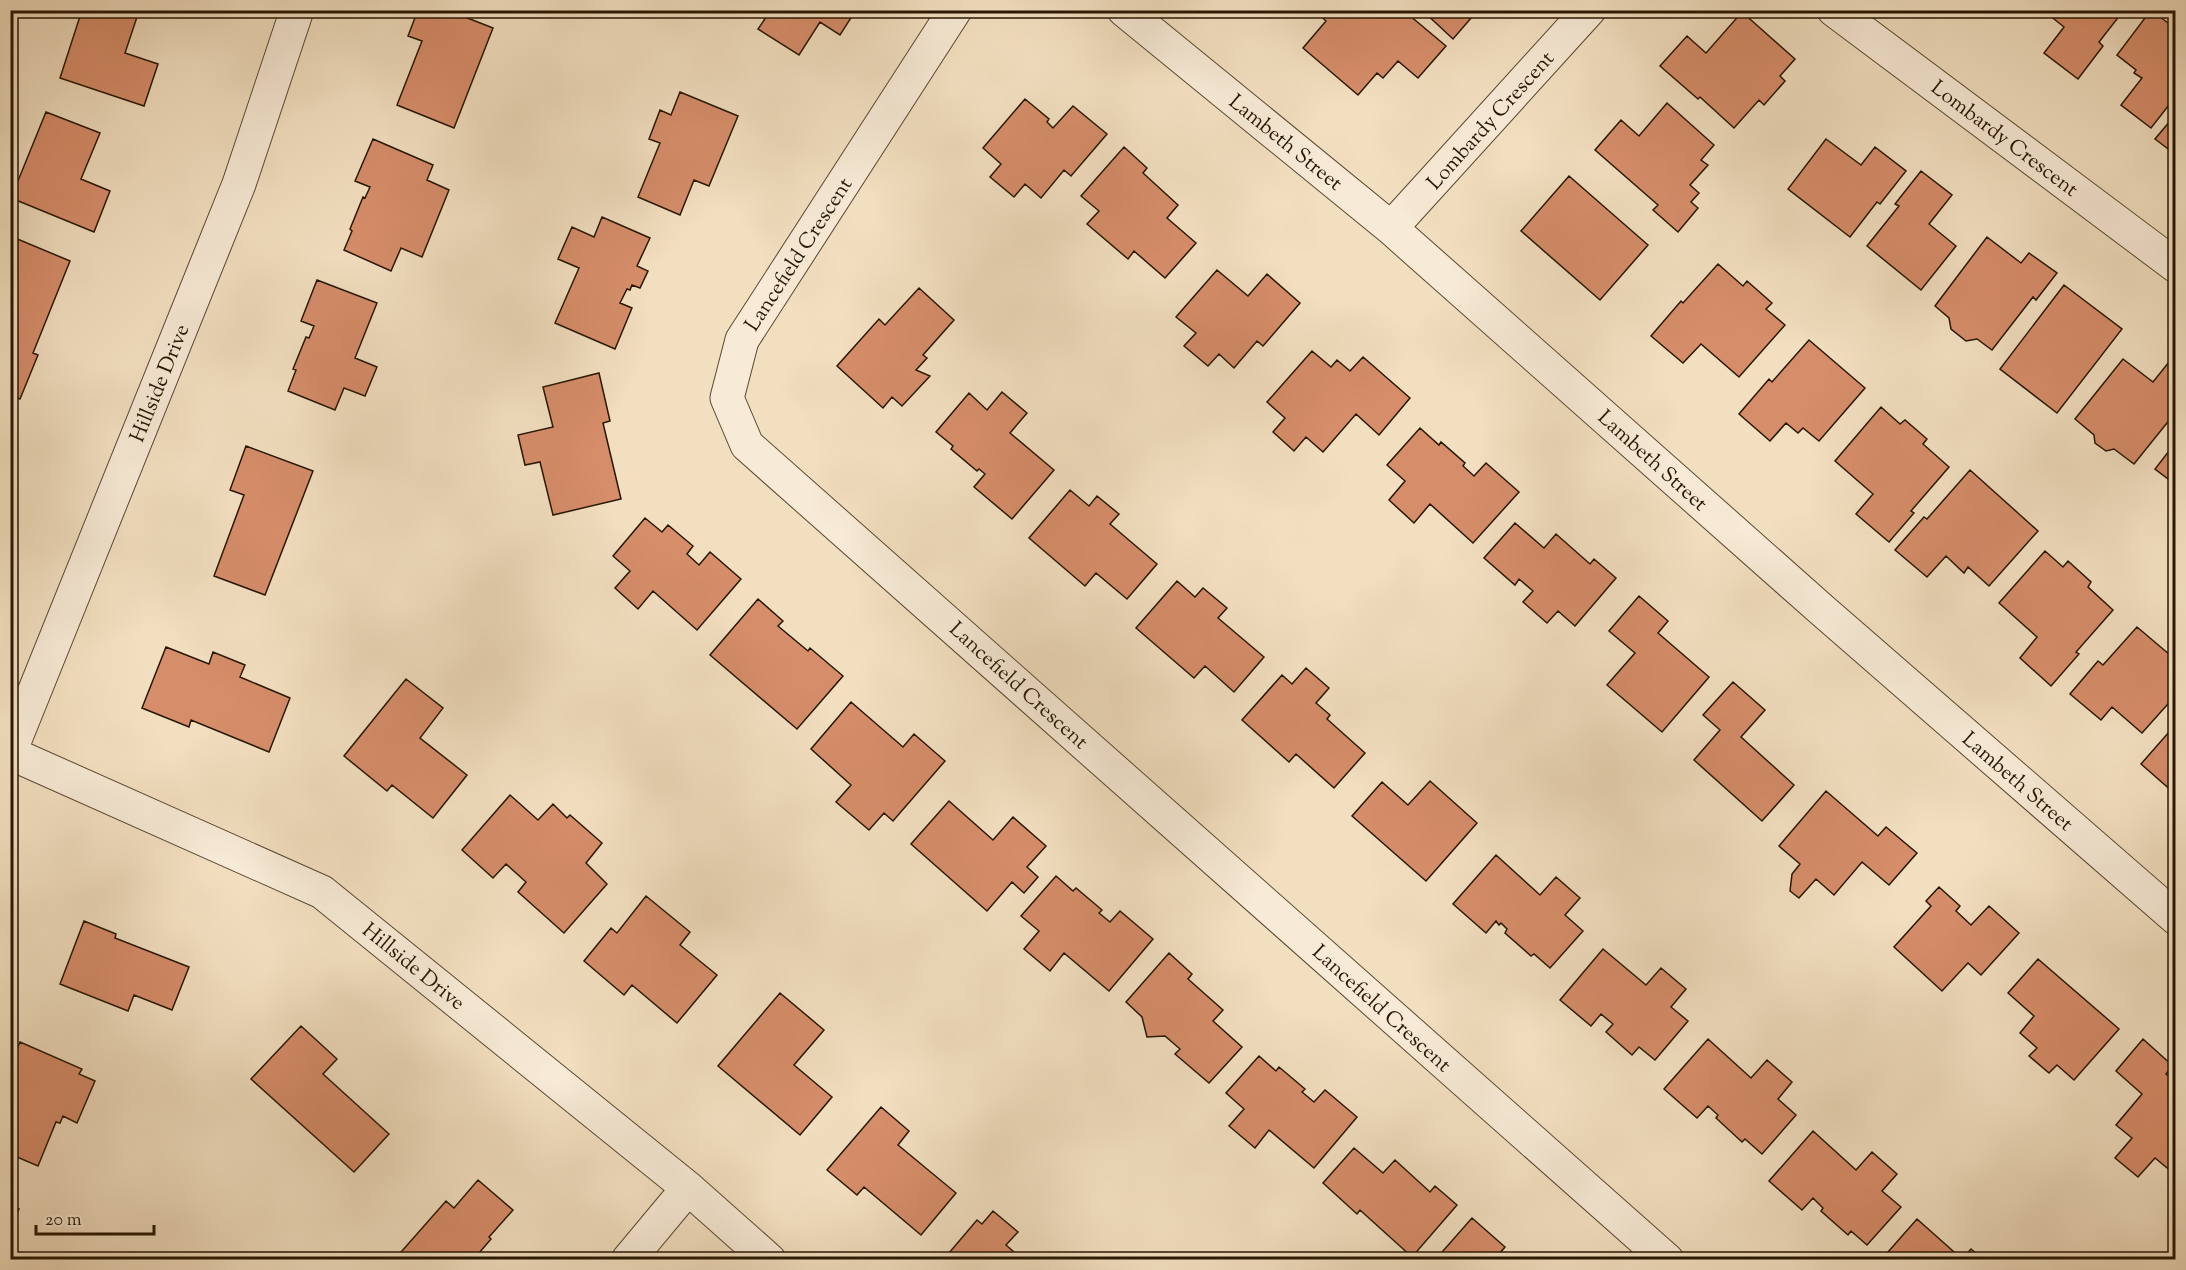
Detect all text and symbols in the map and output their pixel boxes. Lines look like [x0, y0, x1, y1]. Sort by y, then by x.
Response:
street label: Lombardy Crescent [1421, 45, 1562, 197]
street label: Lombardy Crescent [1924, 74, 2084, 205]
street label: Lambeth Street [1221, 88, 1348, 199]
street label: Lancefield Crescent [739, 172, 861, 338]
street label: Hillside Drive [124, 320, 198, 447]
street label: Lambeth Street [1590, 404, 1713, 519]
street label: Lancefield Crescent [941, 616, 1094, 757]
street label: Lambeth Street [1954, 726, 2079, 839]
street label: Hillside Drive [355, 917, 471, 1018]
street label: Lancefield Crescent [1304, 939, 1457, 1080]
scale bar [36, 1198, 154, 1236]
text: 20 m [45, 1208, 82, 1234]

